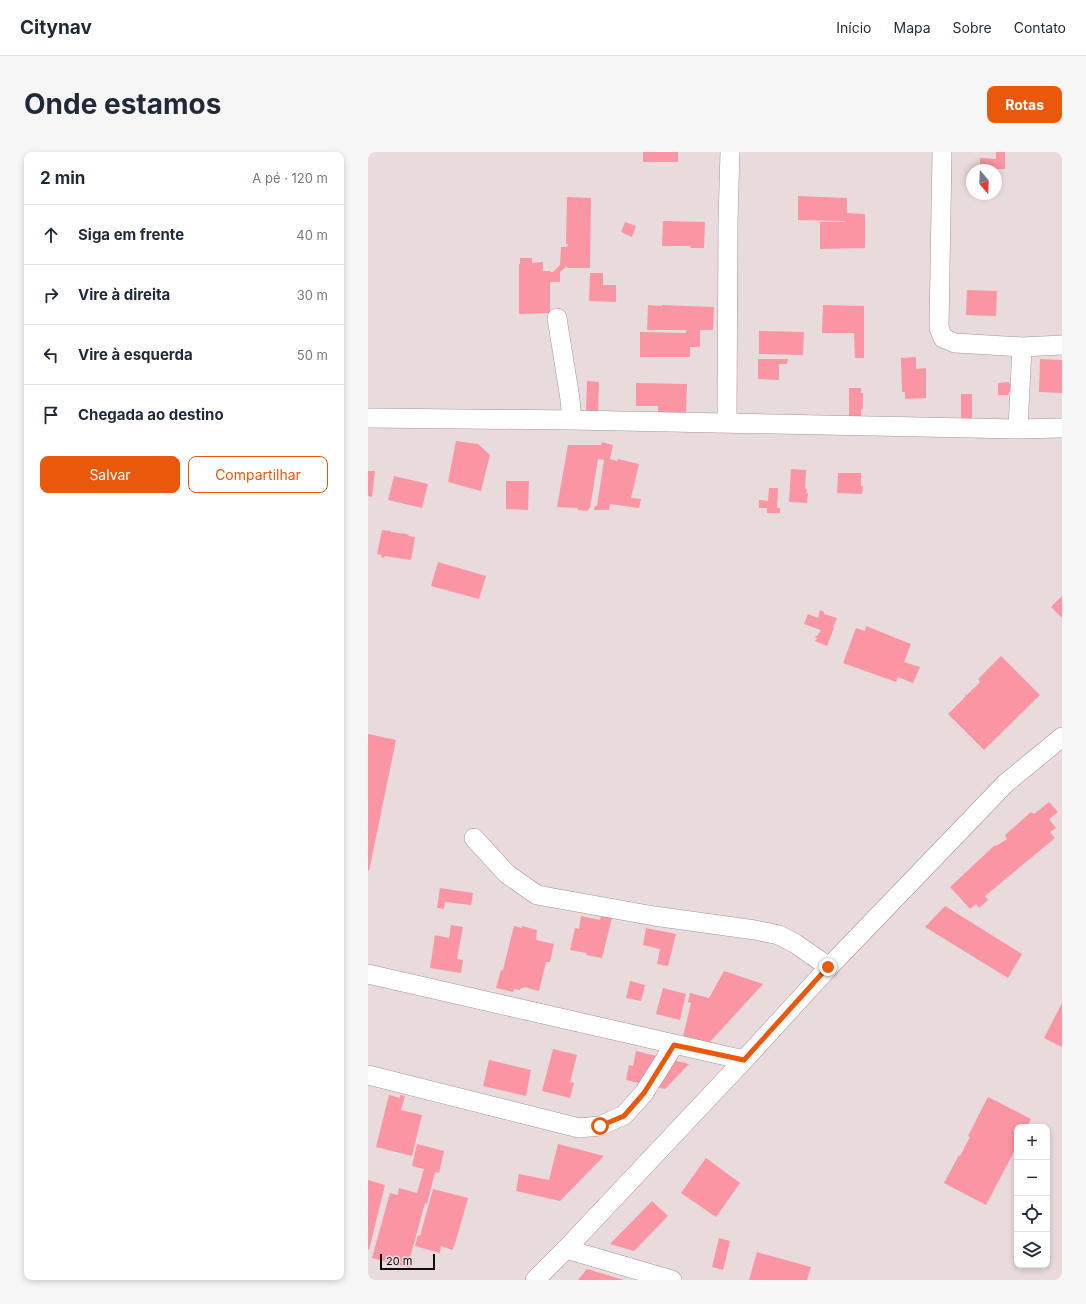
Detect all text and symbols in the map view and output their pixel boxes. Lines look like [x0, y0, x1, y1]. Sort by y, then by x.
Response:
text: Citynav [20, 16, 92, 39]
text: Início [836, 19, 872, 36]
text: Mapa [894, 19, 931, 36]
text: Sobre [953, 19, 992, 36]
text: Contato [1014, 19, 1066, 36]
button: Rotas [987, 86, 1062, 123]
text: Onde estamos [24, 87, 221, 121]
north arrow [966, 164, 1002, 200]
text: 2 min [40, 168, 85, 188]
text: A pé · 120 m [252, 170, 328, 186]
icon: ahead [40, 224, 62, 246]
text: Siga em frente [78, 225, 184, 244]
text: 40 m [296, 227, 328, 243]
icon: right [40, 284, 62, 306]
text: Vire à direita [78, 285, 170, 304]
text: 30 m [297, 287, 328, 303]
icon: left [40, 344, 62, 366]
text: Vire à esquerda [78, 345, 193, 364]
text: 50 m [297, 347, 328, 363]
icon: arrive [40, 404, 62, 426]
text: Chegada ao destino [78, 405, 224, 424]
button: Salvar [40, 456, 180, 493]
button: Compartilhar [188, 456, 328, 493]
route end [819, 958, 837, 976]
route start [591, 1117, 609, 1135]
map controls [1014, 1124, 1050, 1268]
button: + [1014, 1124, 1050, 1160]
button: − [1014, 1160, 1050, 1196]
button: locate [1014, 1196, 1050, 1232]
button: layers [1014, 1232, 1050, 1268]
scale bar [380, 1252, 435, 1271]
text: 20 m [386, 1254, 412, 1268]

